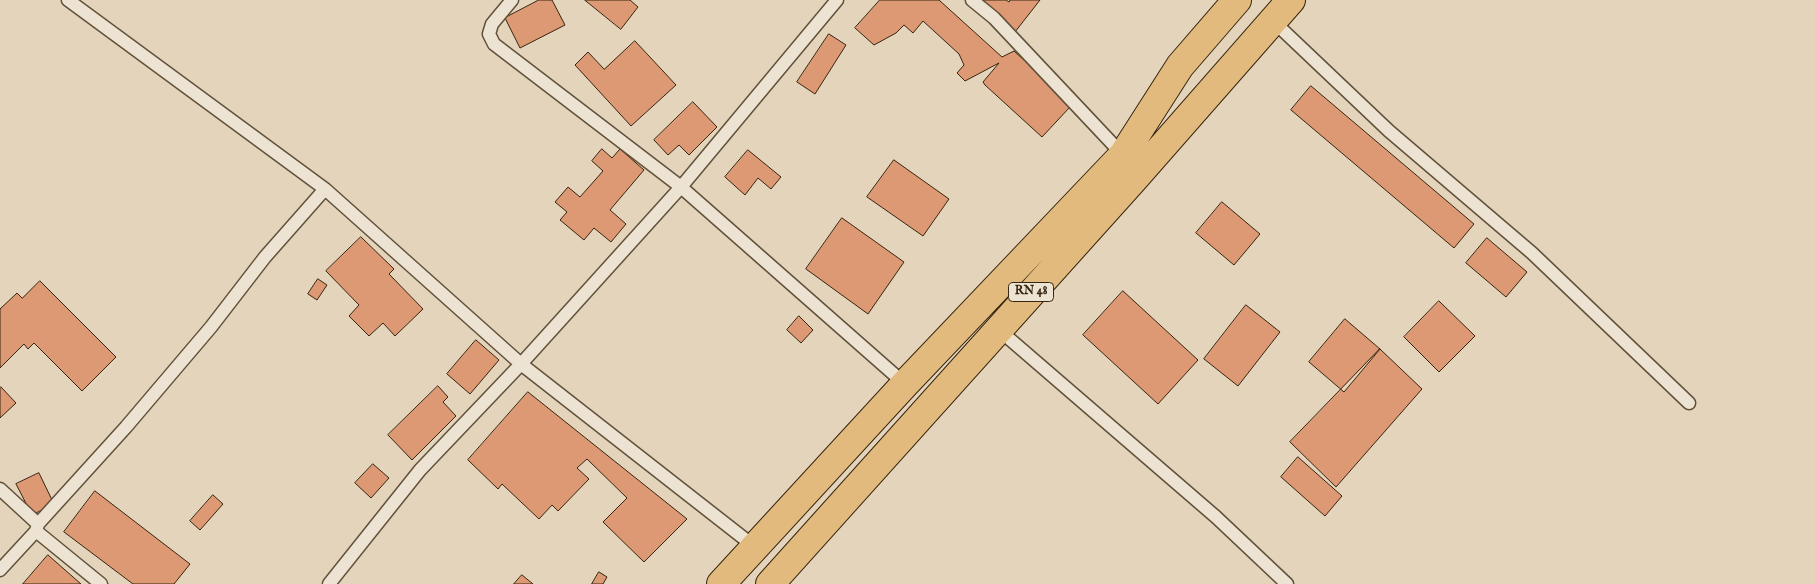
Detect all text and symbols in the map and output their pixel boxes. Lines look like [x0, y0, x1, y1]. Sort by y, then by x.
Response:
road number: RN 48 [1008, 282, 1054, 302]

